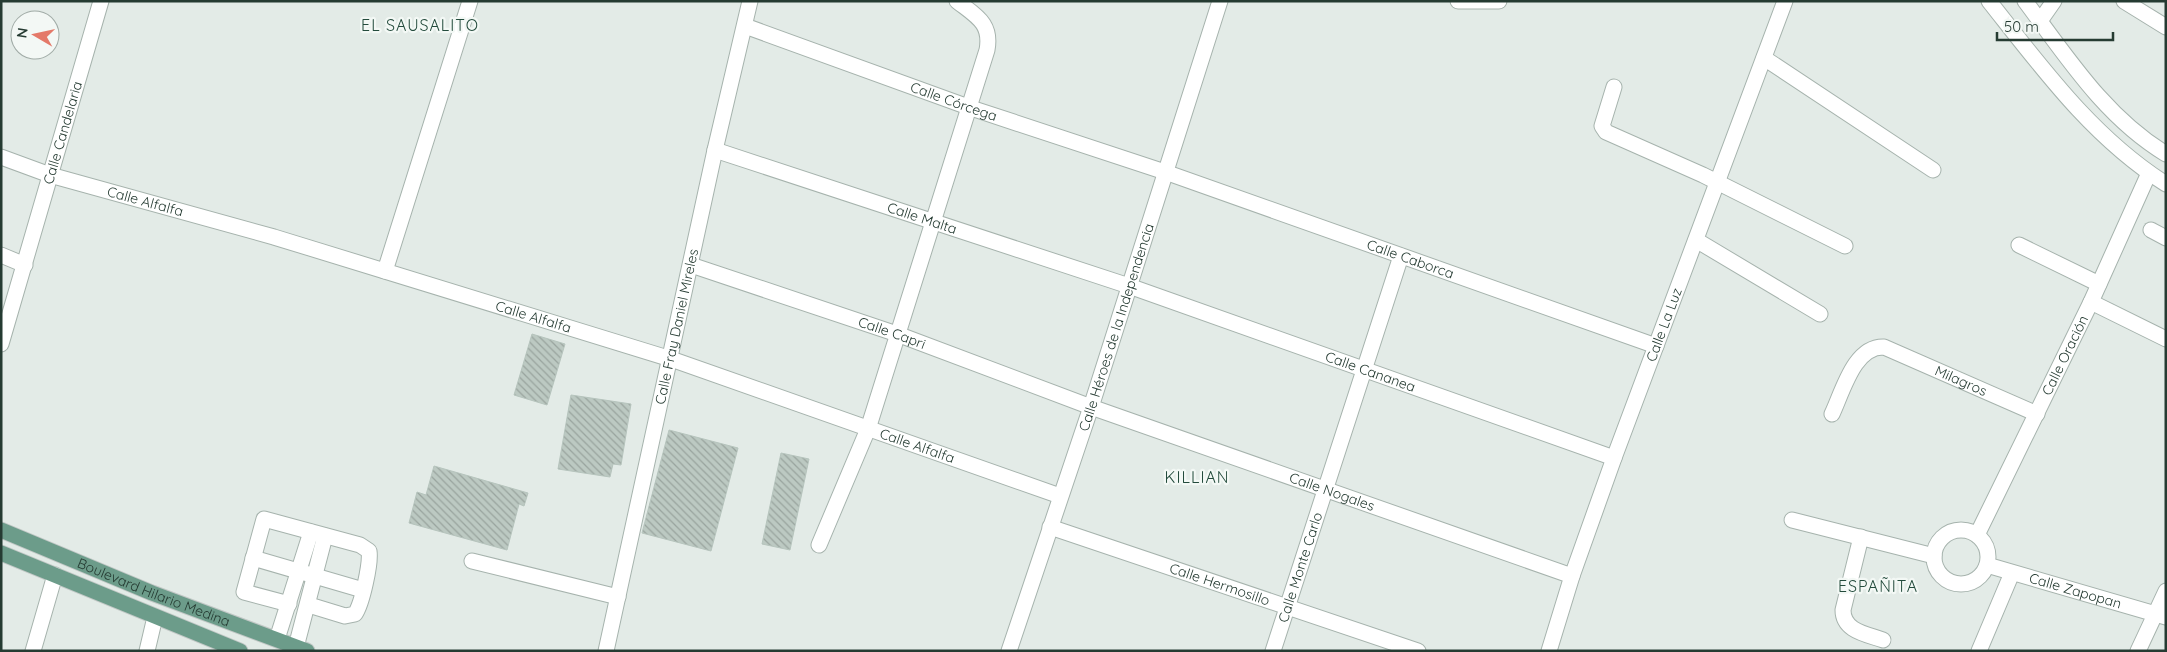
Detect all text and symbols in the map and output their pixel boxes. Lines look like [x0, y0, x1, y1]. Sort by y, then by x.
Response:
north arrow [10, 10, 60, 60]
scale bar [1997, 10, 2113, 42]
district label: EL SAUSALITO [361, 15, 479, 35]
text: 50 m [2004, 17, 2039, 36]
text: N [12, 26, 32, 39]
street label: Calle Córcega [908, 78, 999, 125]
street label: Calle Candelaria [39, 79, 86, 186]
street label: Calle Alfalfa [105, 182, 185, 220]
street label: Calle Malta [885, 198, 959, 238]
street label: Calle Héroes de la Independencia [1075, 221, 1158, 434]
street label: Calle Caborca [1364, 235, 1456, 283]
street label: Calle Fray Daniel Mireles [651, 247, 702, 406]
street label: Calle La Luz [1642, 285, 1686, 364]
street label: Calle Alfalfa [493, 297, 573, 337]
street label: Calle Oración [2038, 312, 2092, 398]
street label: Calle Capri [856, 313, 928, 353]
street label: Calle Cananea [1323, 347, 1418, 396]
street label: Milagros [1932, 361, 1990, 400]
street label: Calle Alfalfa [877, 424, 957, 467]
district label: KILLIAN [1165, 467, 1229, 487]
street label: Calle Nogales [1287, 468, 1377, 515]
street label: Calle Monte Carlo [1274, 510, 1326, 625]
street label: Boulevard Hilario Medina [75, 554, 233, 630]
street label: Calle Hermosillo [1167, 559, 1272, 609]
street label: Calle Zapopan [2027, 569, 2124, 613]
district label: ESPAÑITA [1838, 576, 1918, 596]

